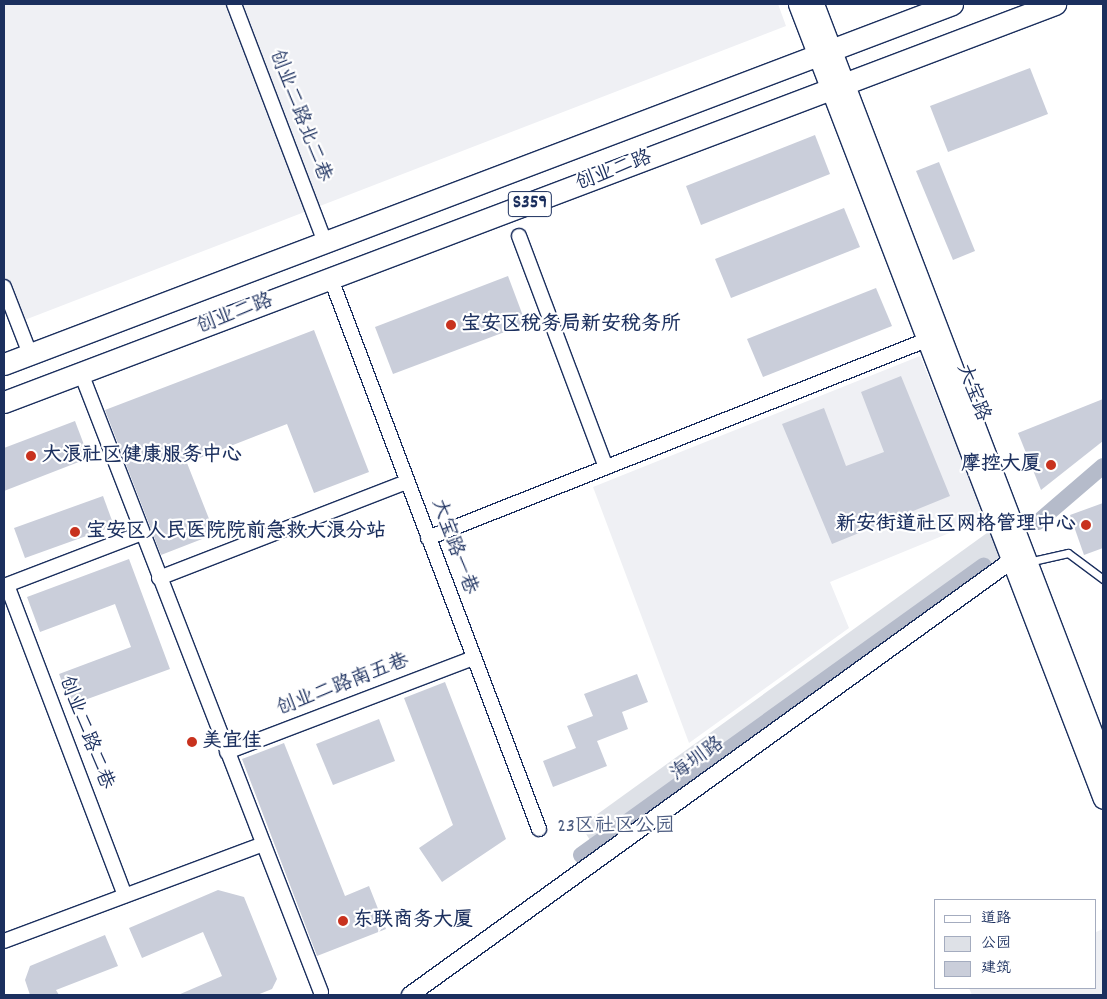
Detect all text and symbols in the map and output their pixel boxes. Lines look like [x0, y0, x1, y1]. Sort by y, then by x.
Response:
street label: 创业二路北二巷 [263, 46, 335, 186]
street label: 创业二路 [572, 146, 656, 198]
road number: S359 [508, 188, 552, 220]
street label: 创业二路 [193, 289, 277, 341]
place label: 宝安区税务局新安税务所 [461, 313, 681, 337]
marker: 宝安区税务局新安税务所 [445, 319, 457, 331]
street label: 大宝路 [950, 361, 994, 425]
place label: 大浪社区健康服务中心 [42, 444, 242, 468]
marker: 大浪社区健康服务中心 [24, 449, 38, 463]
place label: 摩控大厦 [961, 453, 1041, 477]
marker: 摩控大厦 [1045, 459, 1057, 471]
street label: 大宝路一巷 [425, 496, 481, 598]
place label: 新安街道社区网格管理中心 [836, 513, 1076, 537]
marker: 新安街道社区网格管理中心 [1080, 519, 1092, 531]
place label: 宝安区人民医院院前急救大浪分站 [86, 520, 386, 544]
marker: 宝安区人民医院院前急救大浪分站 [68, 525, 82, 539]
street label: 创业二路南五巷 [273, 650, 413, 722]
street label: 创业二路二巷 [52, 673, 118, 793]
place label: 美宜佳 [202, 730, 262, 754]
street label: 海圳路 [667, 733, 729, 787]
marker: 美宜佳 [186, 736, 198, 748]
park label: 23区社区公园 [557, 815, 675, 839]
legend [934, 899, 1097, 989]
text: 道路 [981, 908, 1011, 930]
place label: 东联商务大厦 [353, 909, 473, 933]
marker: 东联商务大厦 [337, 915, 349, 927]
text: 公园 [981, 933, 1011, 955]
text: 建筑 [981, 958, 1011, 980]

